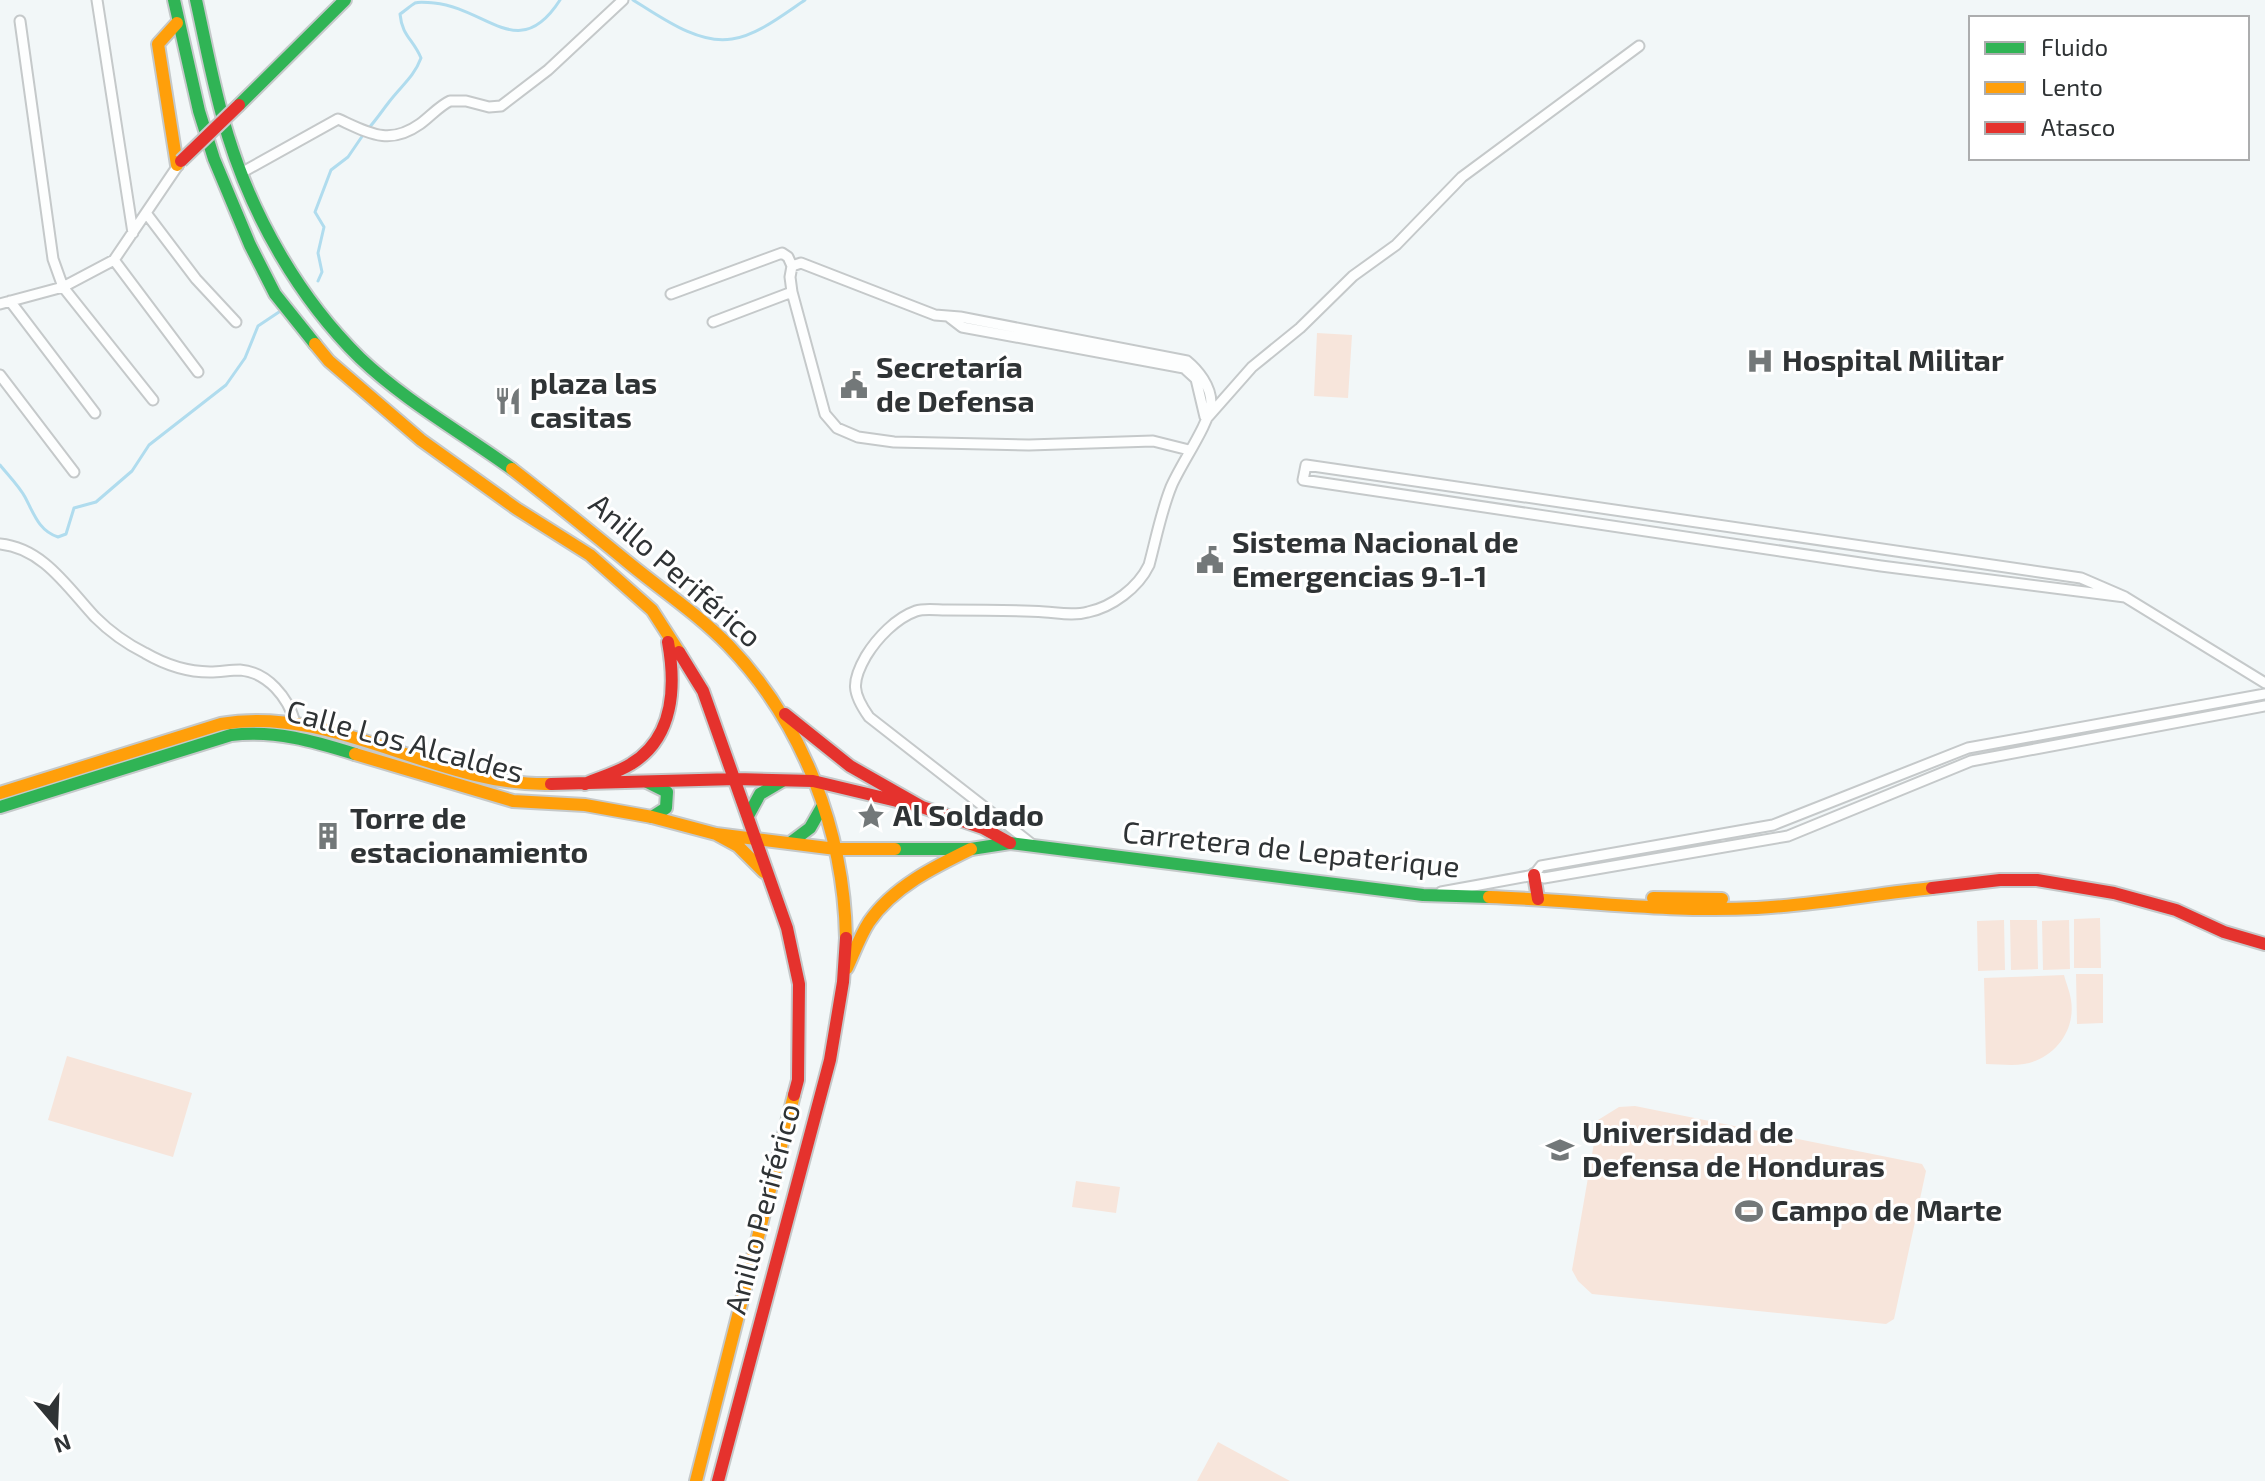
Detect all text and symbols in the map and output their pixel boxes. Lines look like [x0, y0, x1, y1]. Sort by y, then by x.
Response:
legend [1969, 16, 2249, 160]
text: Fluido [2041, 32, 2108, 61]
text: Lento [2041, 72, 2103, 101]
text: Atasco [2041, 112, 2115, 141]
place label: Hospital Militar [1782, 341, 2004, 377]
hospital icon: Hospital Militar [1745, 346, 1775, 376]
place label: Secretaría de Defensa [876, 348, 1035, 418]
place label: plaza las casitas [530, 364, 657, 434]
public building icon: Secretaría de Defensa [839, 370, 869, 400]
restaurant icon: plaza las casitas [493, 386, 523, 416]
street label: Anillo Periférico [583, 485, 770, 654]
place label: Sistema Nacional de Emergencias 9-1-1 [1232, 523, 1519, 593]
public building icon: Sistema Nacional de Emergencias 9-1-1 [1195, 545, 1225, 575]
street label: Calle Los Alcaldes [283, 691, 528, 789]
place label: Al Soldado [893, 796, 1044, 832]
place label: Torre de estacionamiento [350, 799, 588, 869]
place icon: Al Soldado [856, 801, 886, 831]
street label: Carretera de Lepaterique [1121, 812, 1462, 884]
building icon: Torre de estacionamiento [313, 821, 343, 851]
street label: Anillo Periférico [716, 1099, 806, 1318]
place label: Universidad de Defensa de Honduras [1582, 1113, 1885, 1183]
school or university icon: Universidad de Defensa de Honduras [1545, 1135, 1575, 1165]
place label: Campo de Marte [1771, 1191, 2002, 1227]
sports icon: Campo de Marte [1734, 1196, 1764, 1226]
north arrow [16, 1385, 96, 1465]
text: N [51, 1430, 75, 1460]

